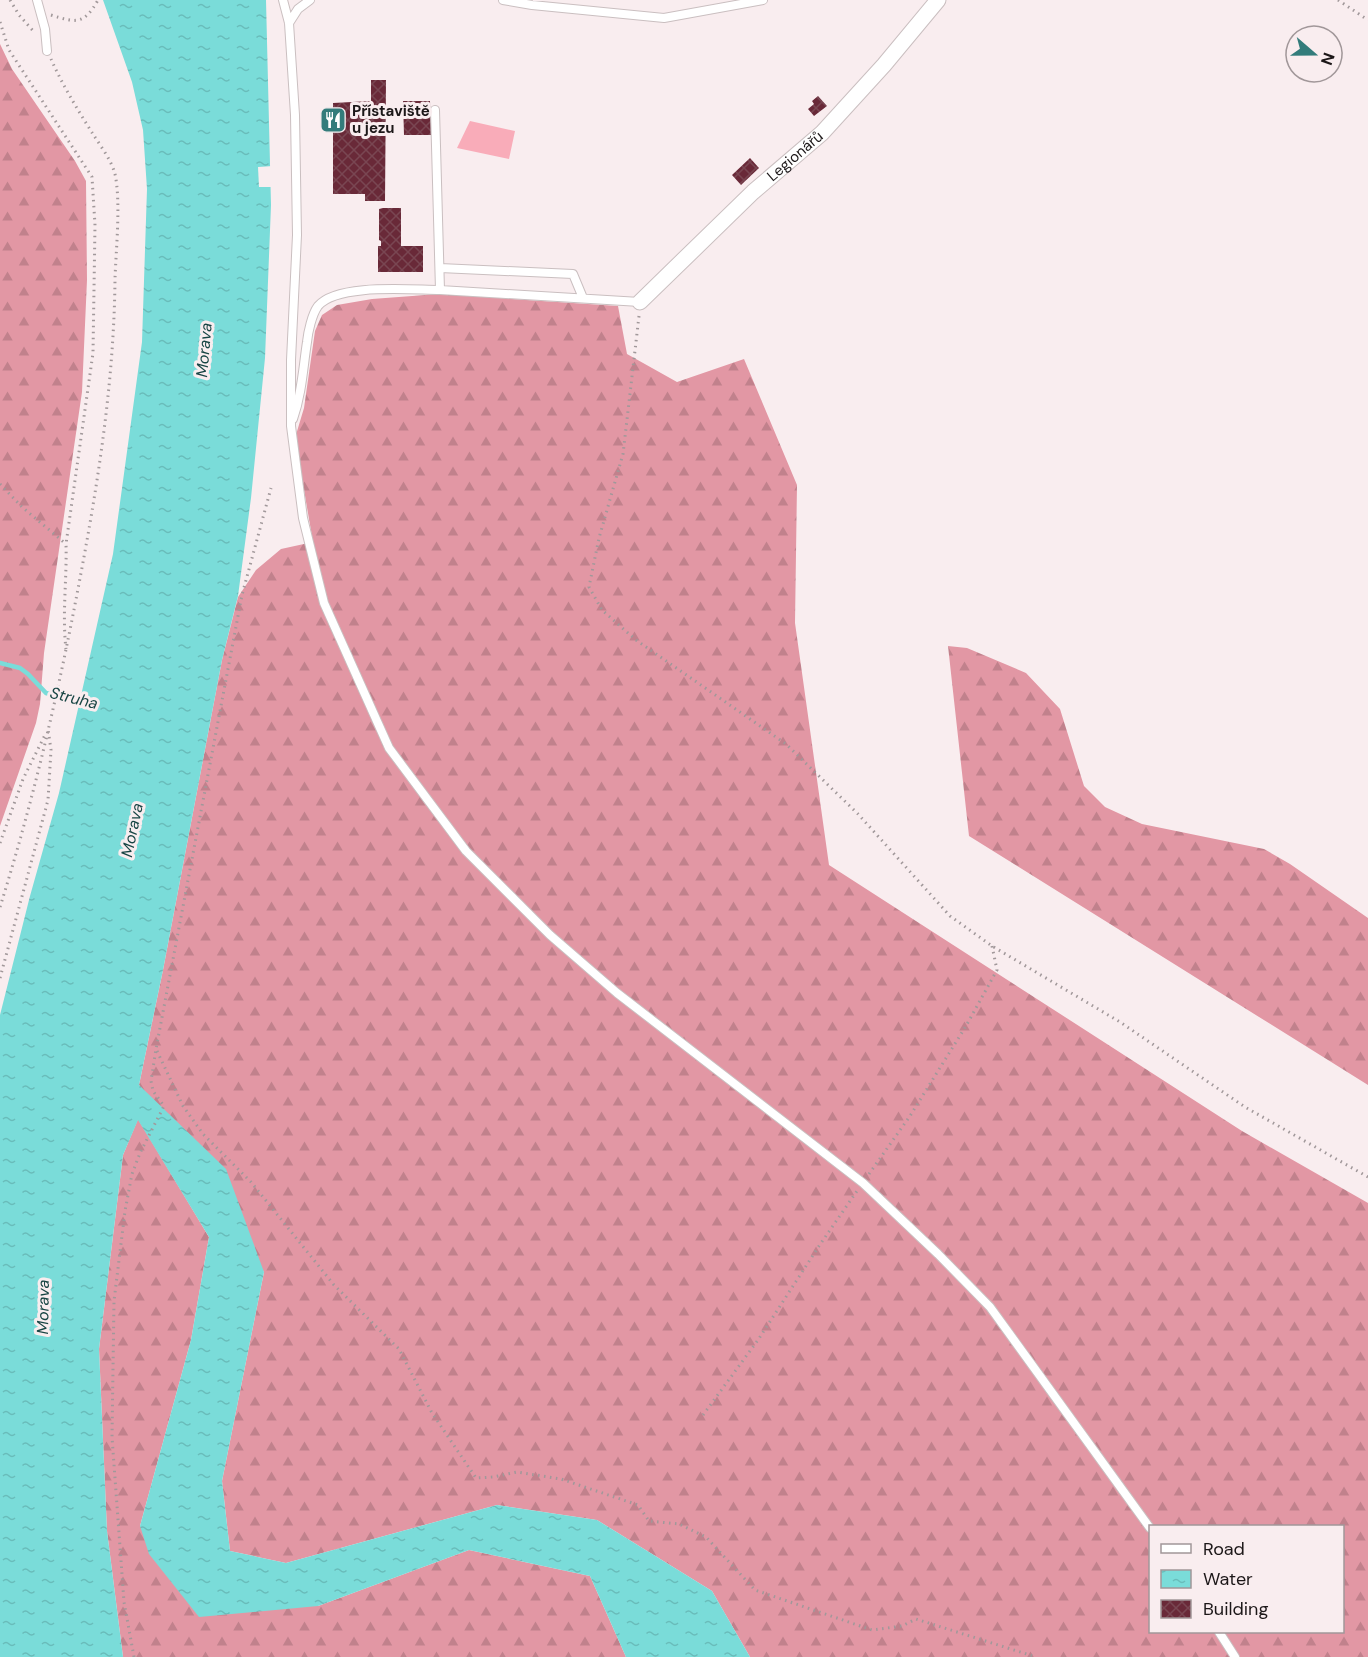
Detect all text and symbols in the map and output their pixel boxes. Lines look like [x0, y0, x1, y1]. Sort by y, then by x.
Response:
north arrow [1284, 24, 1344, 84]
text: N [1316, 50, 1339, 68]
place label: Přístaviště u jezu [352, 101, 430, 138]
restaurant icon: Přístaviště u jezu [318, 105, 348, 135]
street label: Legionářů [763, 126, 827, 186]
water label: Morava [191, 322, 217, 378]
water label: Struha [48, 682, 100, 714]
water label: Morava [116, 801, 148, 859]
water label: Morava [32, 1279, 54, 1335]
legend [1149, 1525, 1344, 1633]
text: Road [1203, 1537, 1245, 1561]
text: Water [1203, 1567, 1253, 1591]
text: Building [1203, 1597, 1268, 1621]

